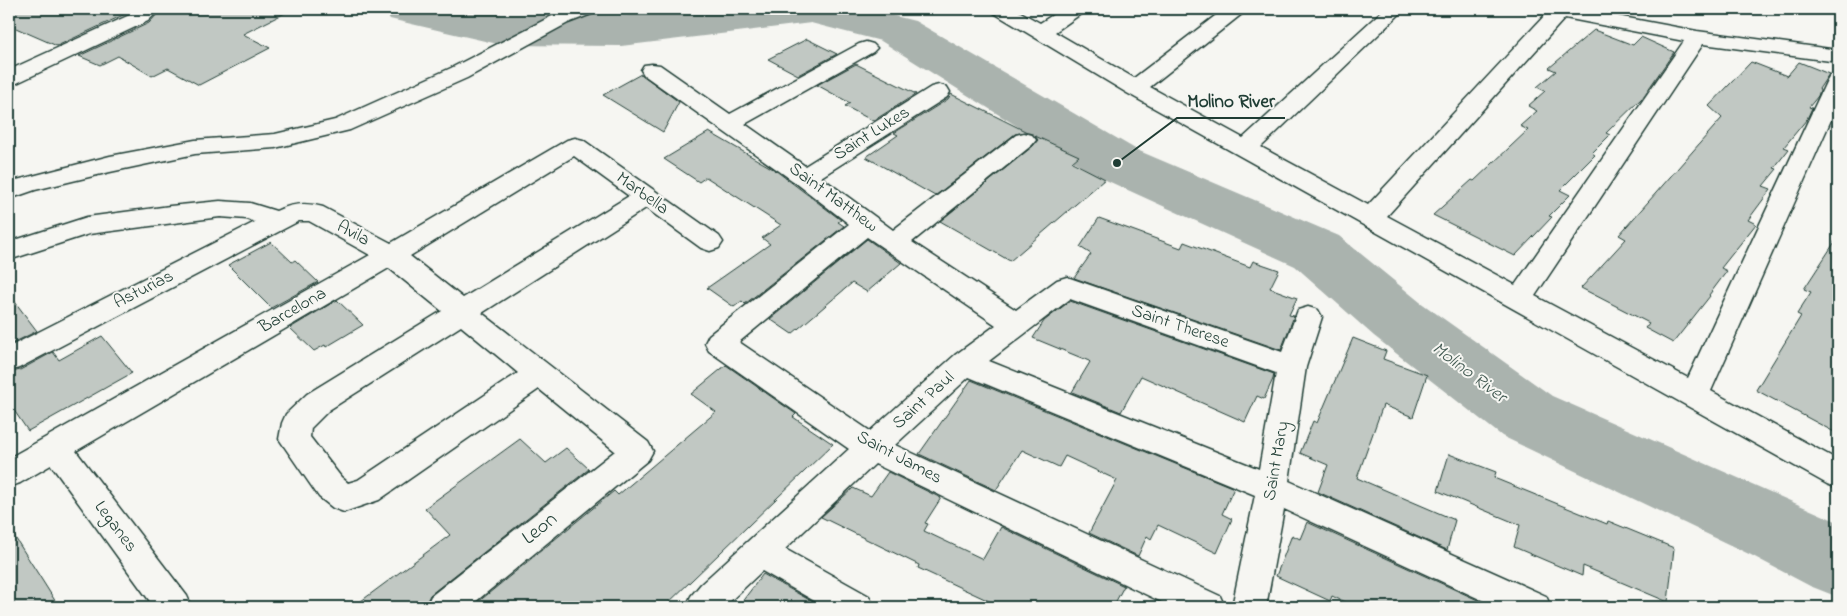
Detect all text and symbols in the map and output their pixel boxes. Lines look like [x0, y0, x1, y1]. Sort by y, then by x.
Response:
callout: Molino River [1177, 84, 1285, 118]
text: Molino River [1187, 89, 1276, 116]
street label: Saint Lukes [829, 100, 915, 168]
street label: Saint Matthew [783, 157, 883, 240]
street label: Marbella [610, 166, 674, 222]
street label: Avila [332, 215, 374, 253]
street label: Asturias [109, 264, 179, 316]
street label: Barcelona [253, 281, 332, 341]
street label: Saint Therese [1128, 298, 1233, 356]
water label: Molino River [1426, 336, 1514, 411]
street label: Saint Paul [887, 366, 961, 436]
street label: Saint Mary [1257, 419, 1297, 503]
street label: Saint James [852, 425, 946, 491]
street label: Leganes [86, 496, 143, 559]
street label: Leon [516, 505, 564, 553]

